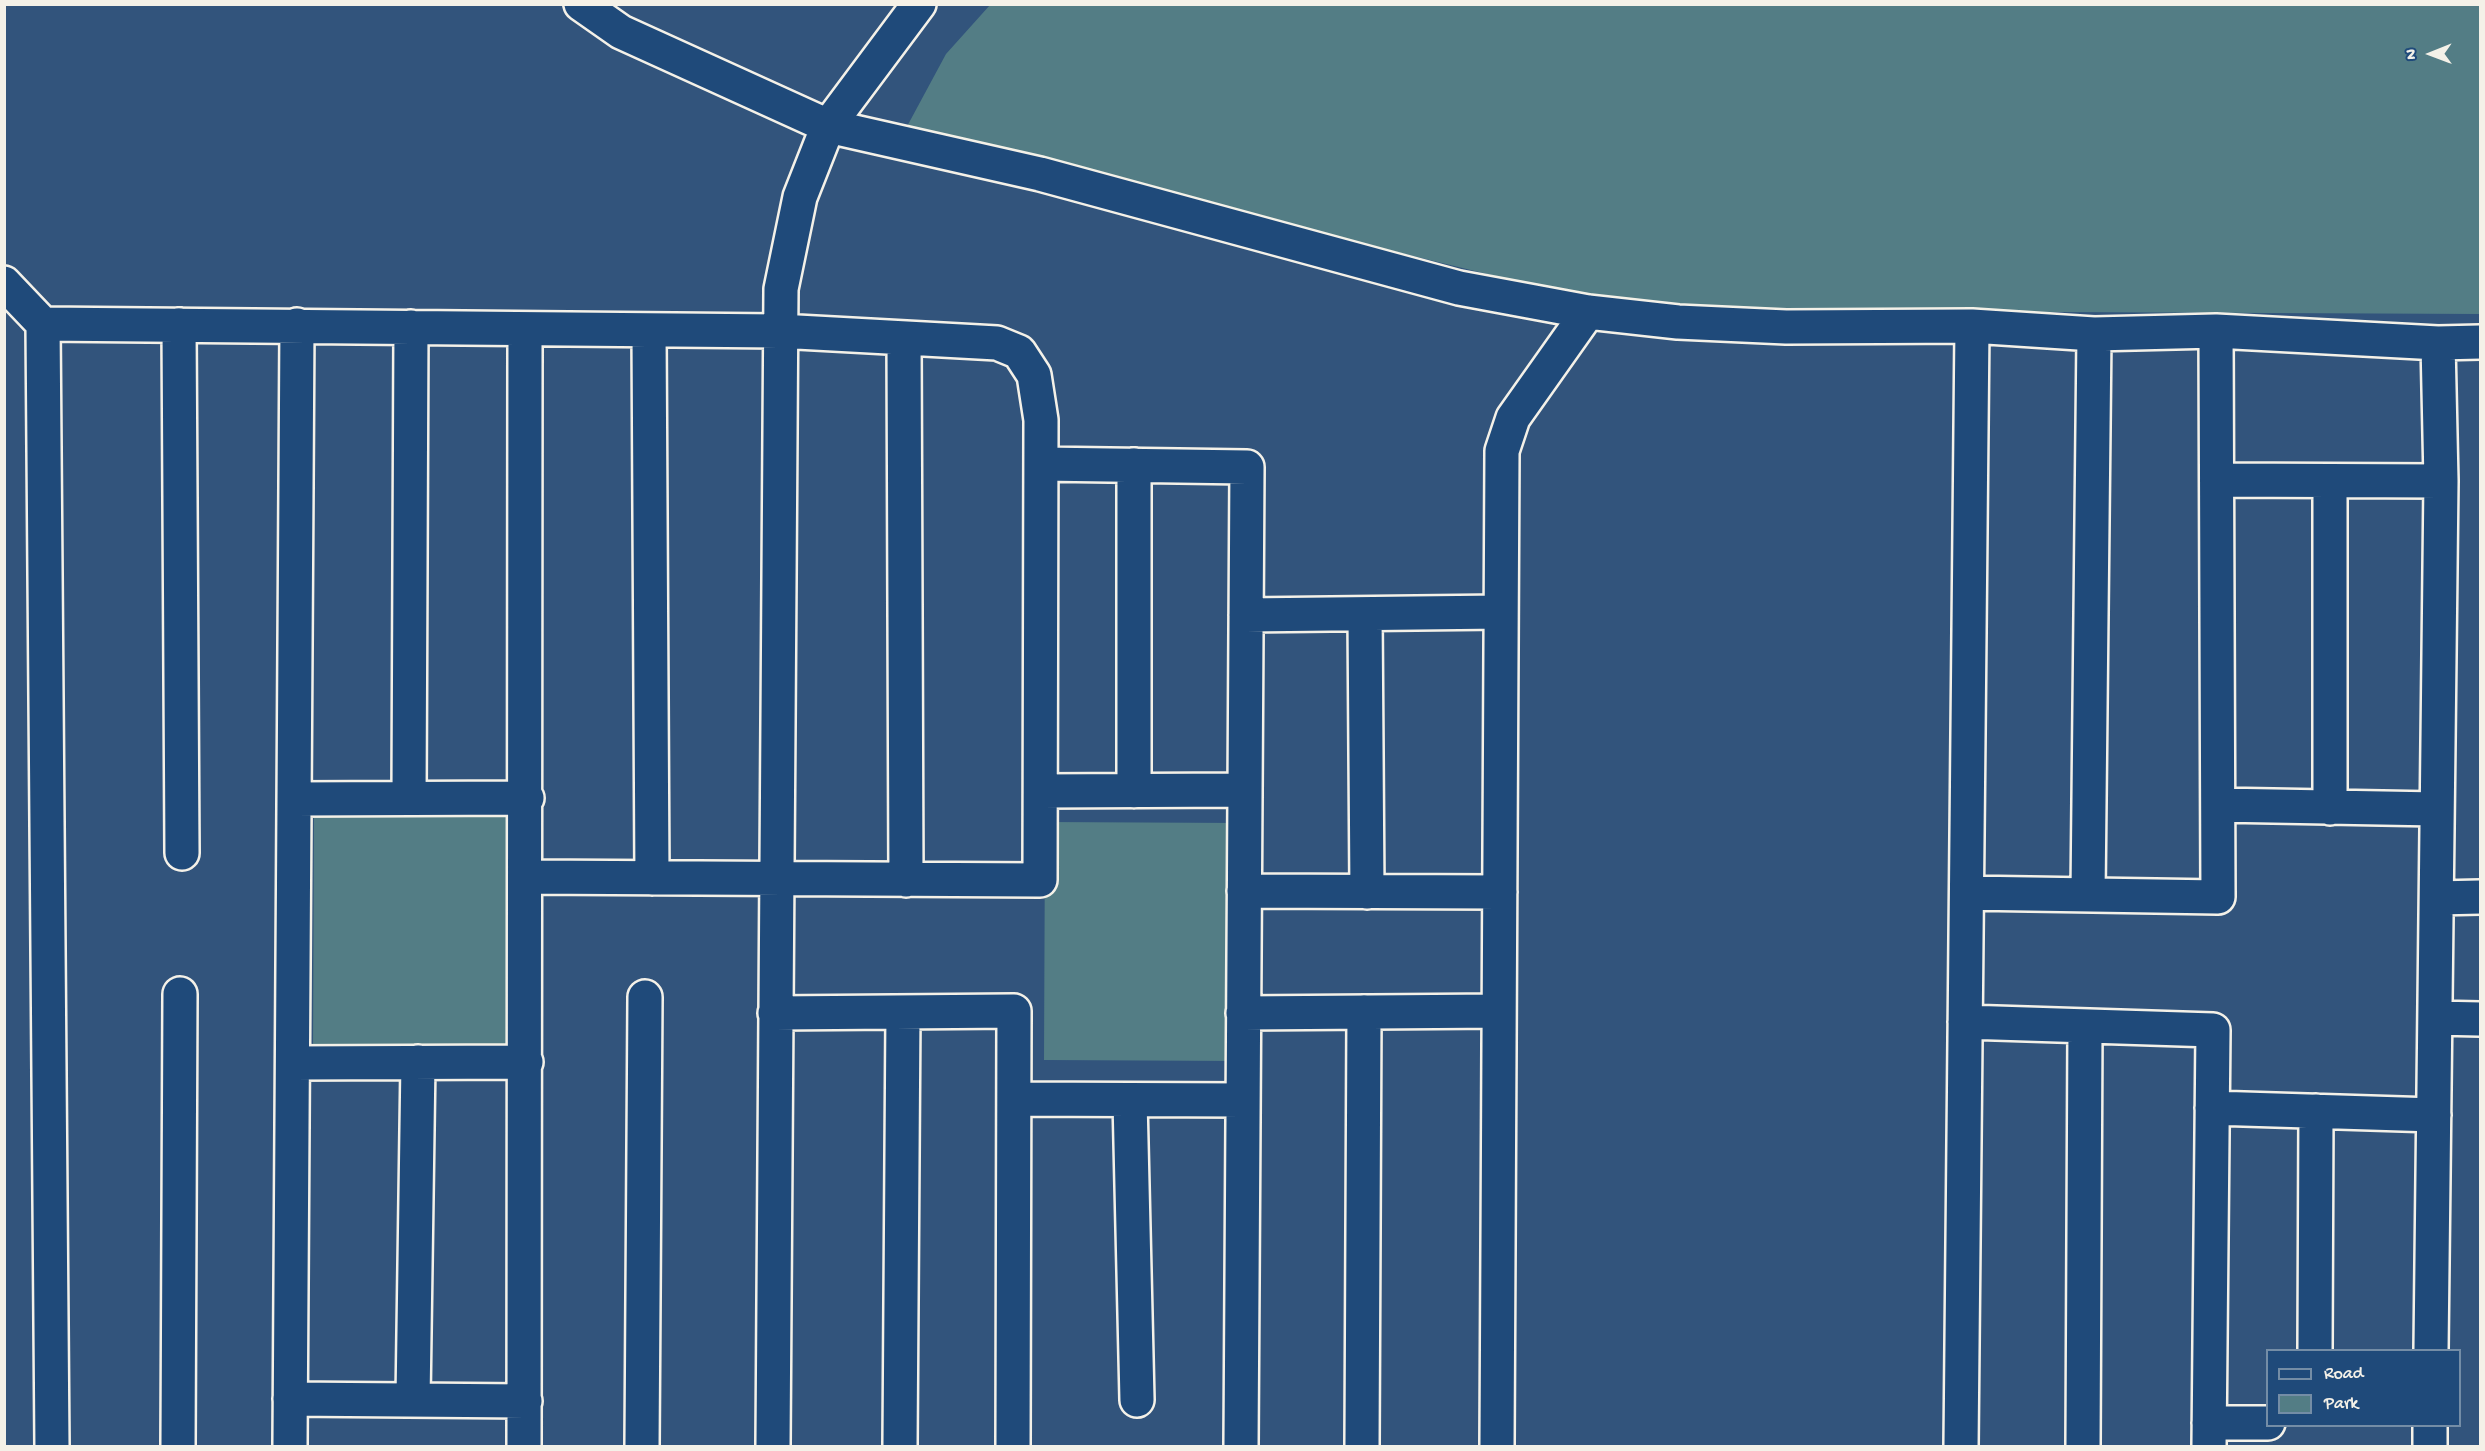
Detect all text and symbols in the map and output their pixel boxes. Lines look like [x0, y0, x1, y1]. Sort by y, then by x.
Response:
north arrow [2401, 24, 2461, 84]
text: N [2403, 49, 2422, 60]
legend [2266, 1349, 2461, 1427]
text: Road [2324, 1364, 2363, 1385]
text: Park [2324, 1394, 2358, 1415]

